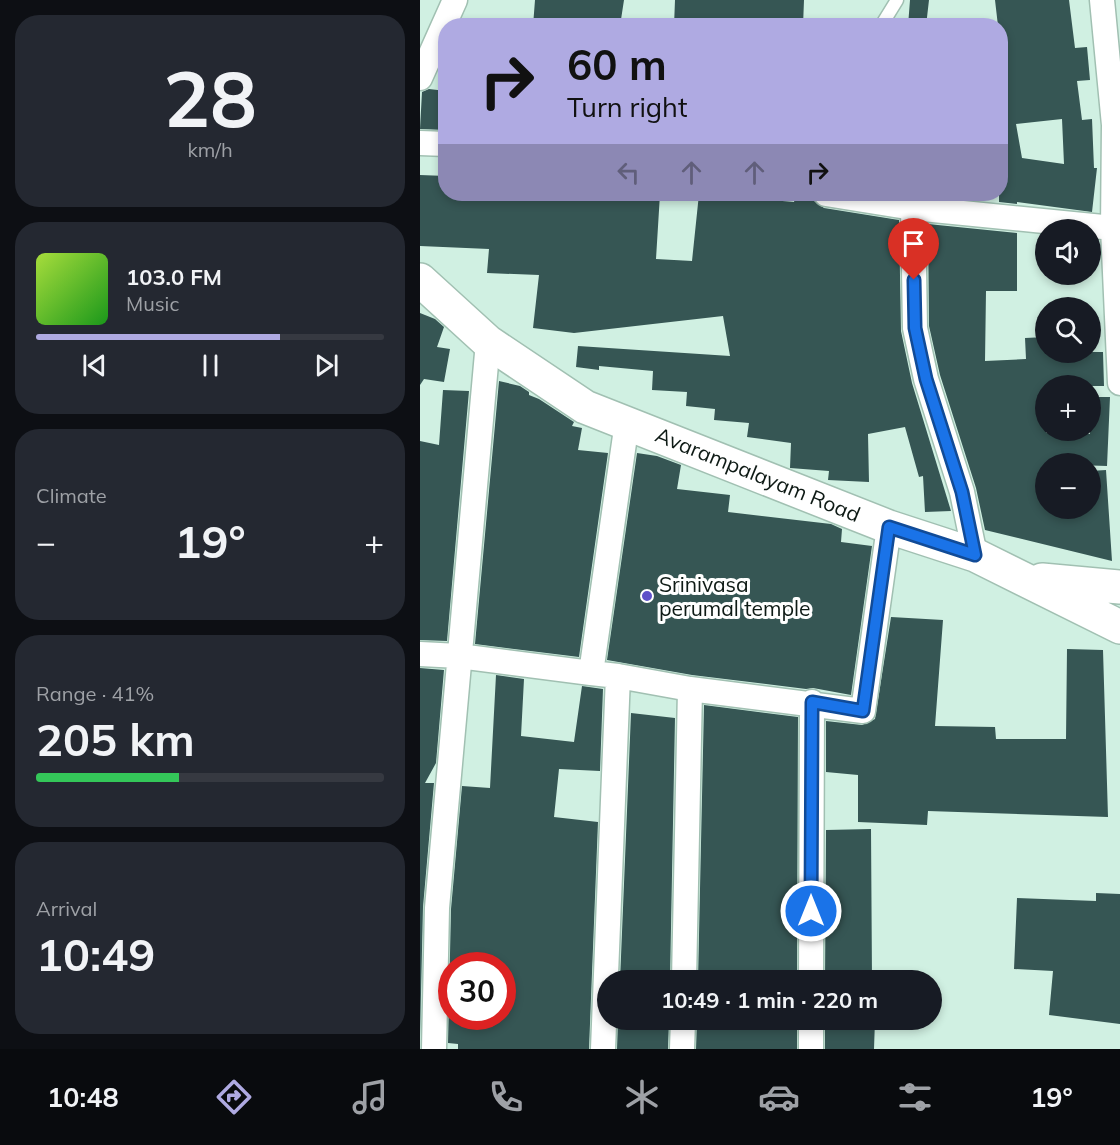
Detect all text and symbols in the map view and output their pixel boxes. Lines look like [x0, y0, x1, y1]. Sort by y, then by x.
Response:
text: 60 m [567, 38, 667, 91]
icon: right [468, 42, 546, 120]
text: 28 [163, 49, 257, 147]
text: Turn right [567, 90, 687, 124]
text: km/h [187, 137, 233, 162]
icon: left [612, 156, 645, 189]
icon: ahead [675, 156, 708, 189]
icon: ahead [738, 156, 771, 189]
icon: right [801, 156, 834, 189]
pin [888, 218, 939, 280]
map controls [1035, 219, 1101, 519]
button: sound [1035, 219, 1101, 285]
icon: arrive [897, 227, 930, 260]
text: 103.0 FM [126, 263, 222, 291]
text: Music [126, 291, 179, 316]
button: search [1035, 297, 1101, 363]
icon: previous [78, 349, 111, 382]
icon: pause [194, 349, 227, 382]
icon: next [310, 349, 343, 382]
button: + [1035, 375, 1101, 441]
street label: Avarampalayam Road [652, 421, 864, 527]
button: − [1035, 453, 1101, 519]
text: Climate [36, 483, 107, 508]
text: 19° [174, 513, 246, 569]
text: − [36, 521, 56, 562]
text: + [364, 521, 384, 562]
place label: Srinivasa perumal temple [659, 571, 810, 621]
marker: Srinivasa perumal temple [640, 589, 654, 603]
text: Range · 41% [36, 681, 154, 706]
text: 205 km [36, 711, 195, 767]
position arrow [779, 879, 843, 943]
text: Arrival [36, 896, 97, 921]
text: 10:49 [36, 926, 155, 982]
speed limit sign: 30 [438, 952, 516, 1030]
text: 10:49 · 1 min · 220 m [661, 986, 878, 1014]
icon: directions [213, 1076, 255, 1118]
icon: music [349, 1076, 391, 1118]
icon: phone [485, 1076, 527, 1118]
icon: climate [621, 1076, 663, 1118]
icon: car [758, 1076, 800, 1118]
icon: filters [894, 1076, 936, 1118]
text: 10:48 [47, 1080, 119, 1114]
text: 19° [1030, 1080, 1073, 1114]

